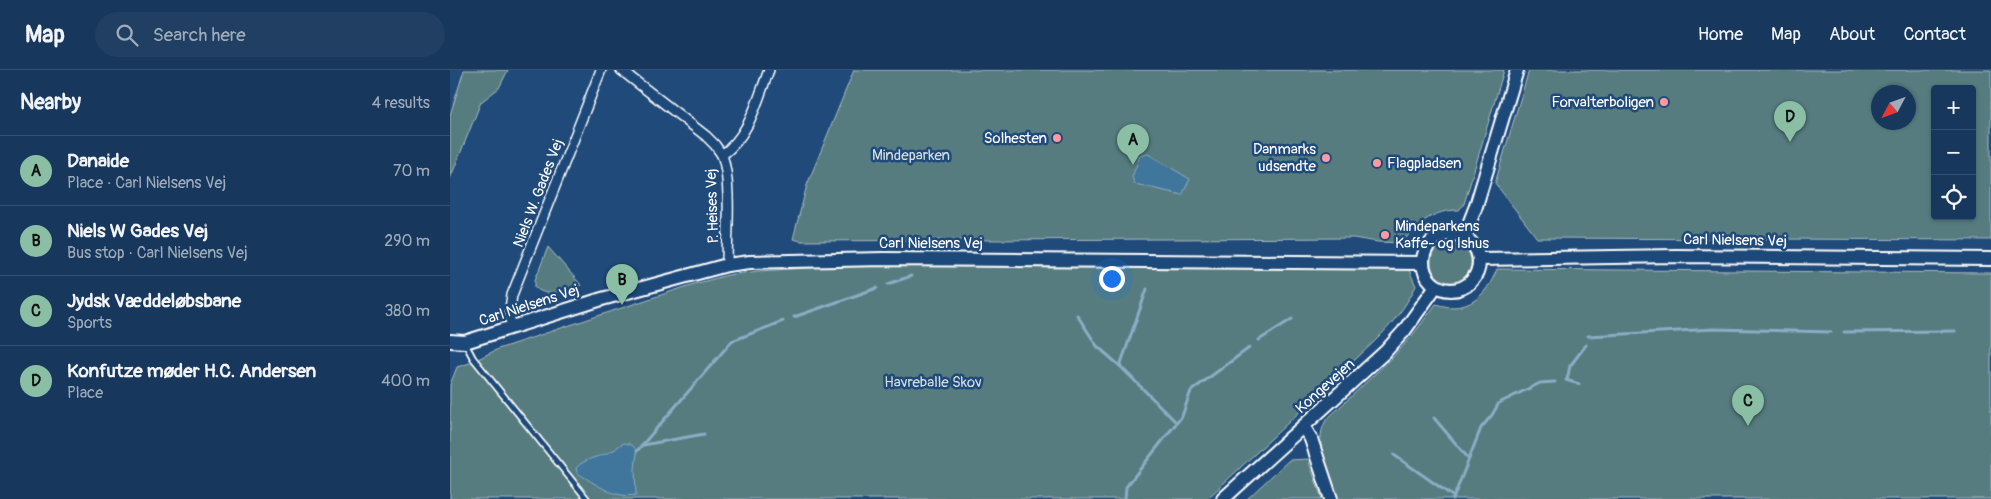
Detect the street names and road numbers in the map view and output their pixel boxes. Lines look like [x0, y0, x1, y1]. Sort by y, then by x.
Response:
street label: Niels W. Gades Vej [509, 136, 568, 250]
street label: P. Heises Vej [702, 168, 723, 244]
street label: Carl Nielsens Vej [1683, 230, 1787, 251]
street label: Carl Nielsens Vej [879, 234, 983, 253]
street label: Carl Nielsens Vej [477, 280, 582, 331]
street label: Kongevejen [1292, 355, 1359, 418]

